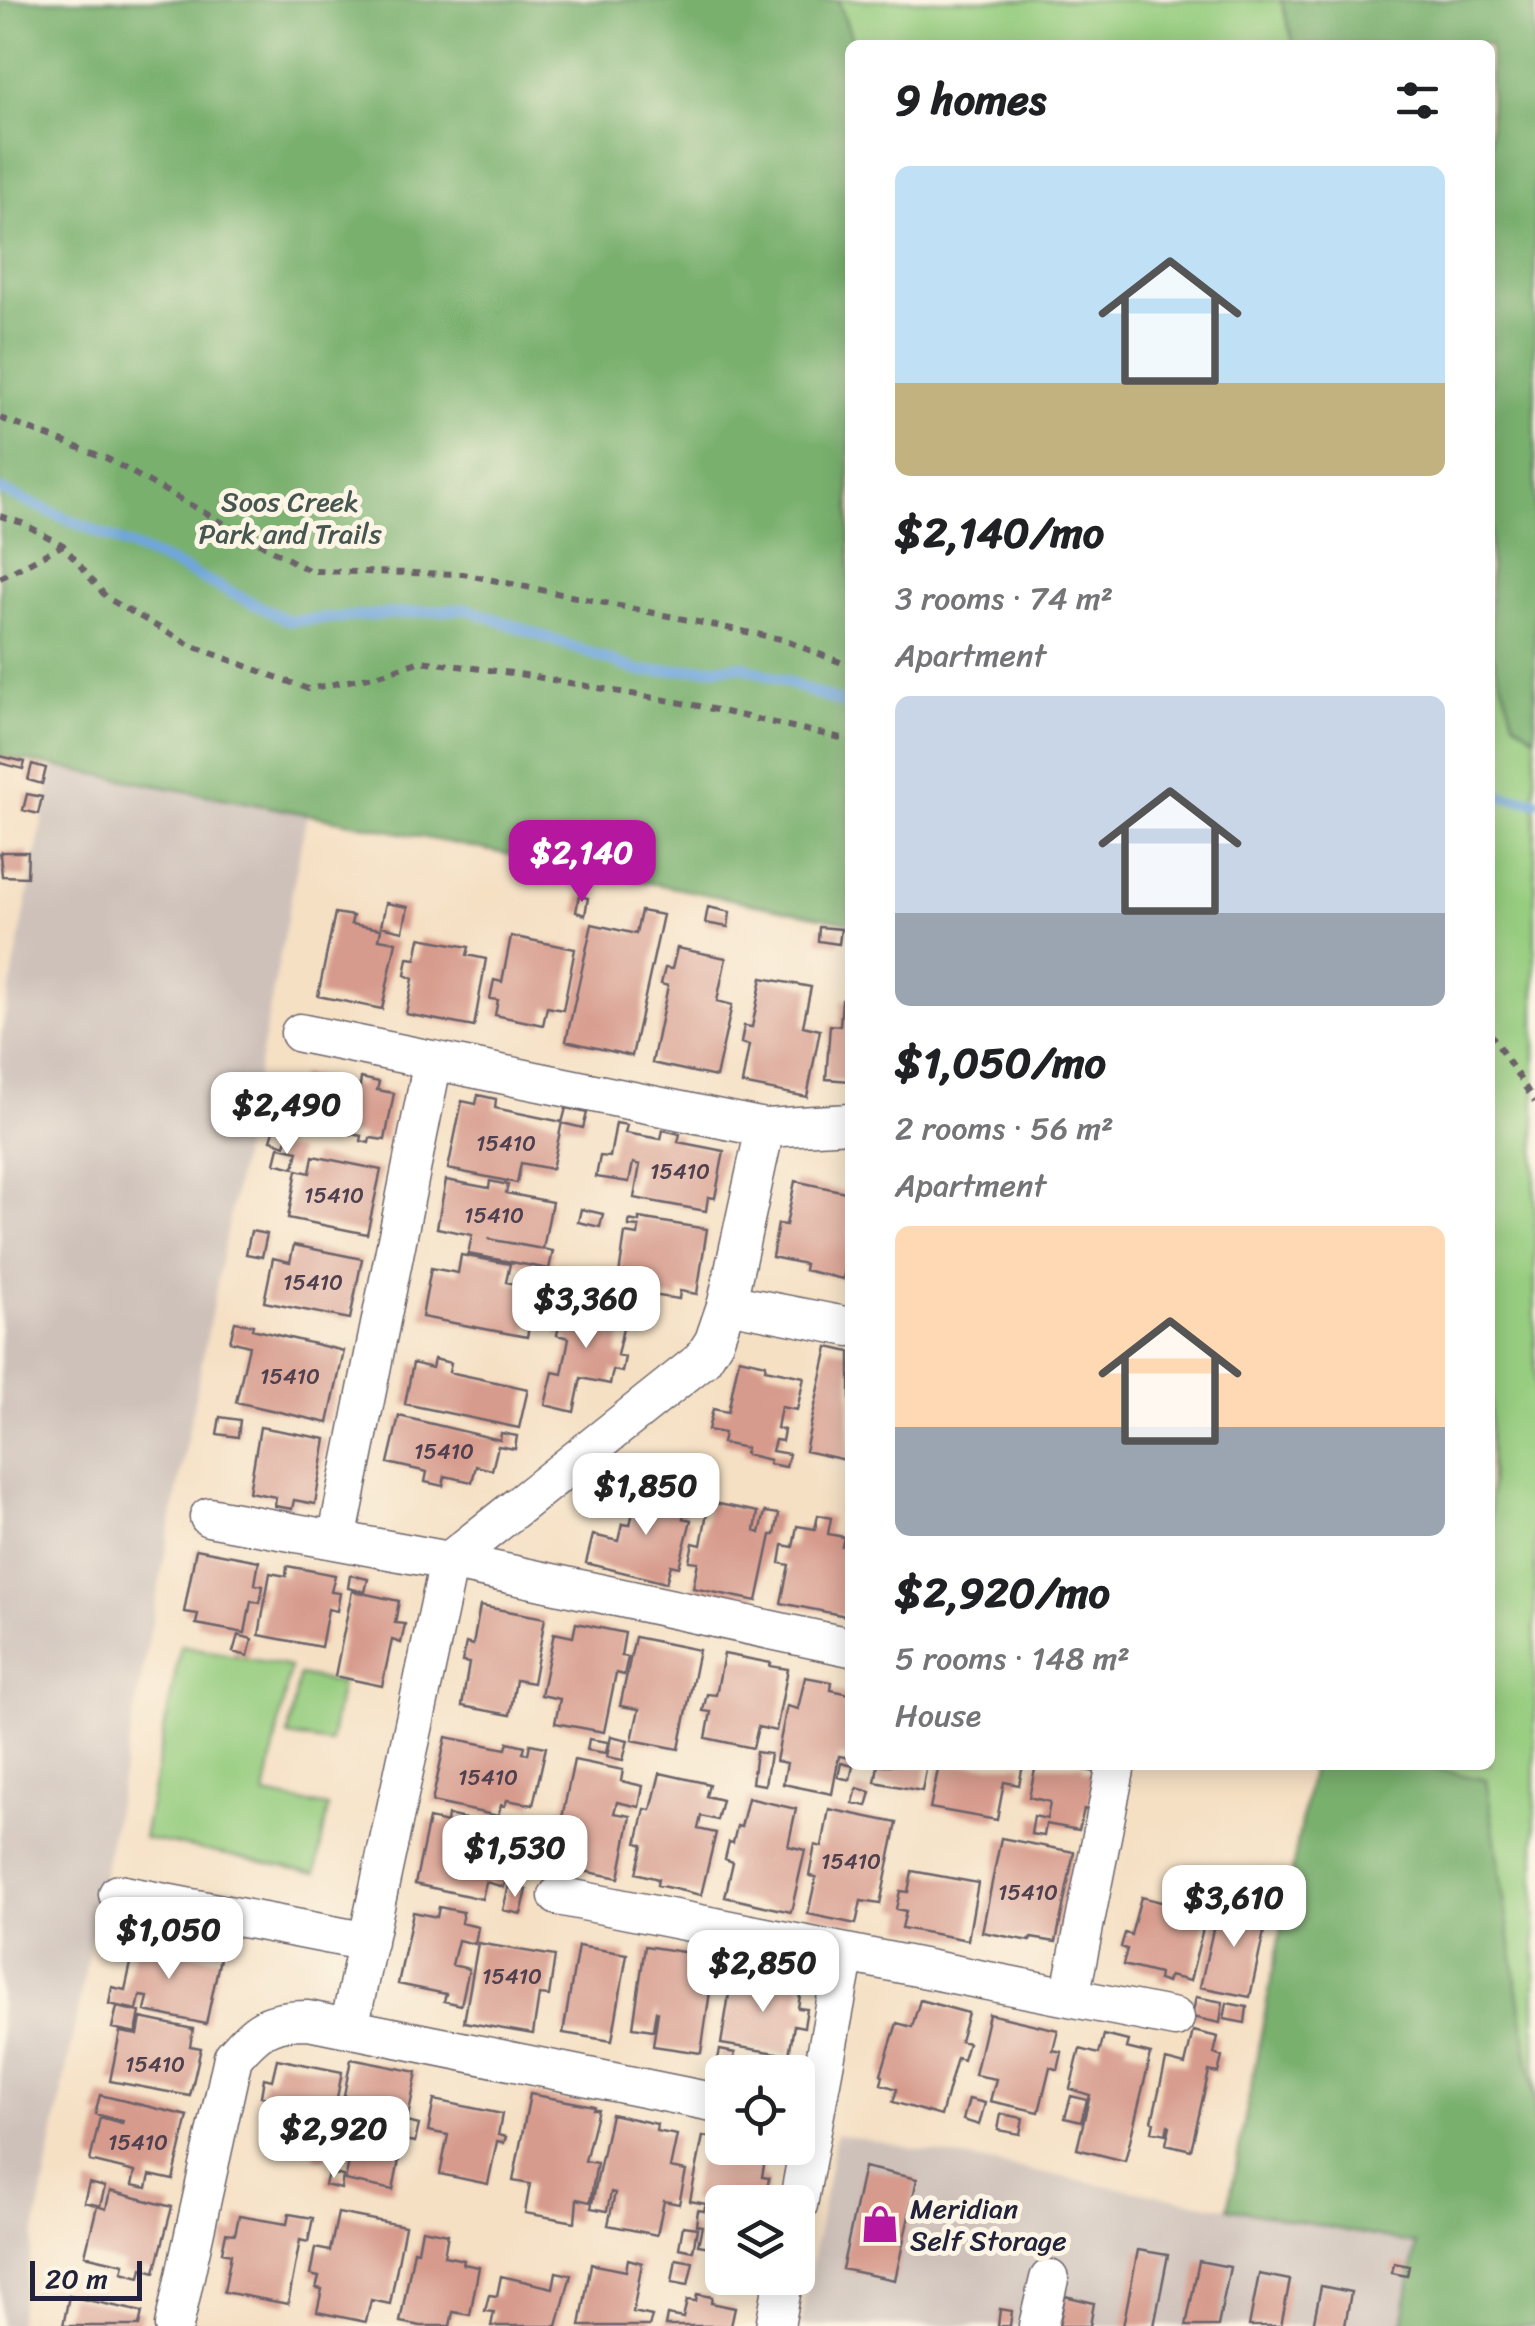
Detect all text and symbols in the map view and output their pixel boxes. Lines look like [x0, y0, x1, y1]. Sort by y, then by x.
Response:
text: 9 homes [895, 63, 1046, 137]
icon: filters [1390, 73, 1445, 128]
icon: home [1080, 231, 1260, 411]
park label: Soos Creek Park and Trails [198, 477, 382, 558]
text: $2,140/mo [895, 496, 1104, 570]
text: 3 rooms · 74 m² [895, 570, 1113, 627]
text: Apartment [895, 627, 1046, 684]
icon: home [1080, 761, 1260, 941]
pin: $2,140 [501, 820, 663, 905]
text: $2,140 [531, 824, 633, 881]
text: $1,050/mo [895, 1026, 1106, 1100]
pin: $2,490 [206, 1072, 368, 1157]
text: $2,490 [233, 1076, 341, 1133]
text: 2 rooms · 56 m² [895, 1100, 1114, 1157]
house number: 15410 [476, 1124, 536, 1163]
house number: 15410 [650, 1152, 710, 1191]
text: Apartment [895, 1157, 1046, 1214]
house number: 15410 [304, 1176, 364, 1215]
house number: 15410 [464, 1196, 524, 1235]
house number: 15410 [283, 1263, 343, 1302]
pin: $3,360 [505, 1266, 667, 1351]
text: $3,360 [534, 1270, 638, 1327]
icon: home [1080, 1291, 1260, 1471]
house number: 15410 [260, 1357, 320, 1396]
house number: 15410 [414, 1432, 474, 1471]
pin: $1,850 [565, 1453, 727, 1538]
text: $1,850 [595, 1457, 697, 1514]
text: $2,920/mo [895, 1556, 1110, 1630]
text: 5 rooms · 148 m² [895, 1630, 1130, 1687]
text: House [895, 1687, 981, 1744]
house number: 15410 [458, 1758, 518, 1797]
pin: $1,530 [434, 1815, 596, 1900]
text: $1,530 [464, 1819, 566, 1876]
house number: 15410 [821, 1842, 881, 1881]
pin: $3,610 [1153, 1865, 1315, 1950]
text: $3,610 [1184, 1869, 1284, 1926]
house number: 15410 [998, 1873, 1058, 1912]
pin: $1,050 [88, 1897, 250, 1982]
text: $1,050 [117, 1901, 221, 1958]
pin: $2,850 [682, 1930, 844, 2015]
text: $2,850 [709, 1934, 817, 1991]
house number: 15410 [482, 1957, 542, 1996]
house number: 15410 [125, 2045, 185, 2084]
map controls [705, 2055, 815, 2295]
button: locate [705, 2055, 815, 2165]
pin: $2,920 [253, 2096, 415, 2181]
text: $2,920 [281, 2100, 387, 2157]
house number: 15410 [108, 2123, 168, 2162]
place label: Meridian Self Storage [910, 2184, 1067, 2265]
button: layers [705, 2185, 815, 2295]
shop icon: Meridian Self Storage [859, 2203, 901, 2245]
text: 20 m [45, 2254, 108, 2303]
scale bar [30, 2256, 142, 2300]

